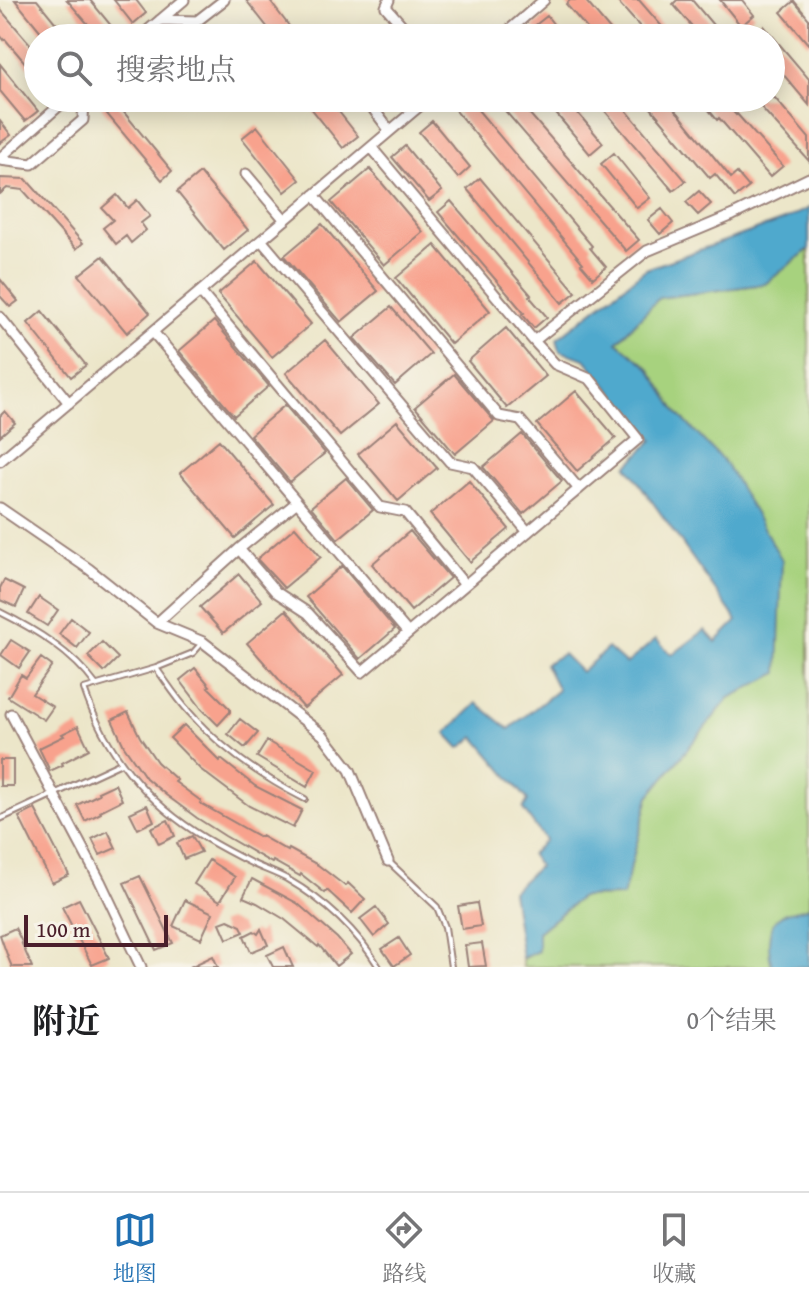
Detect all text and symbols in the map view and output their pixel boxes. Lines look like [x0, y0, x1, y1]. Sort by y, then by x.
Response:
search box [24, 24, 785, 112]
icon: search [52, 46, 96, 90]
text: 搜索地点 [116, 47, 236, 91]
scale bar [24, 911, 168, 947]
text: 100 m [36, 913, 91, 945]
text: 附近 [32, 996, 100, 1045]
text: 0个结果 [686, 1000, 777, 1039]
tab: 地图 [113, 1208, 157, 1289]
tab: 路线 [382, 1208, 426, 1289]
tab: 收藏 [652, 1208, 696, 1289]

